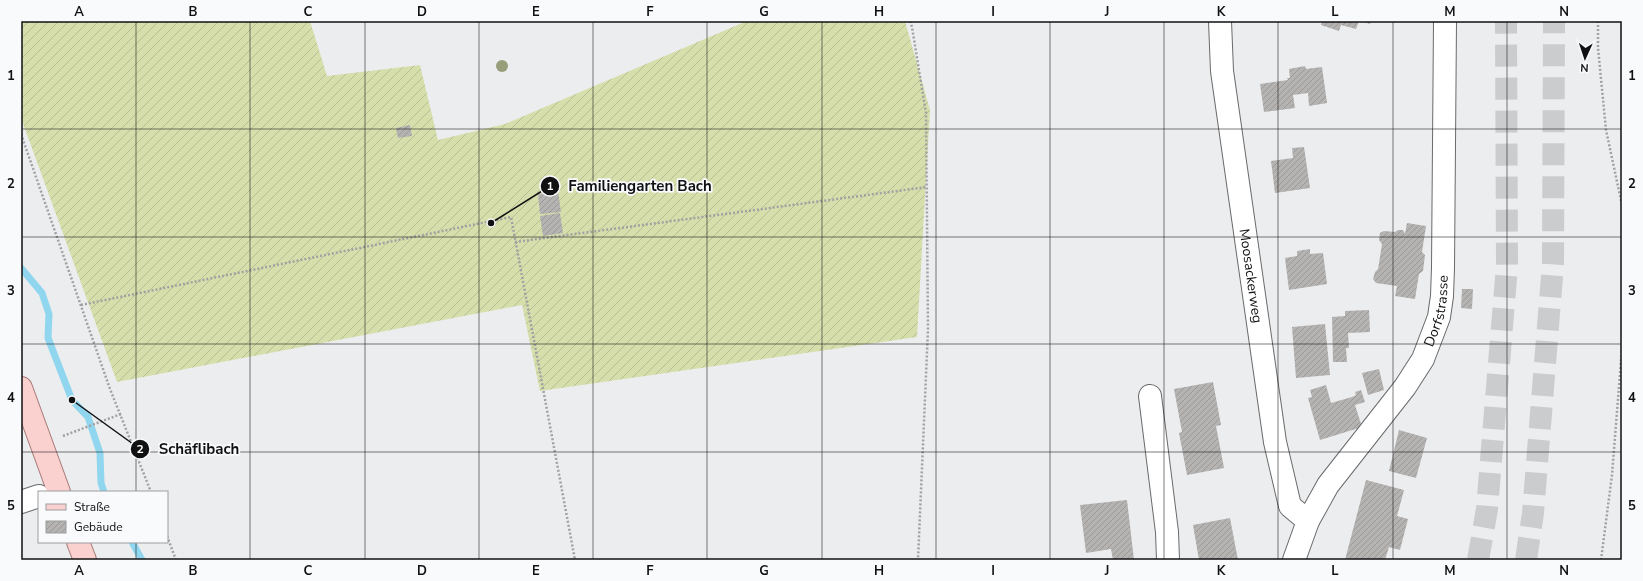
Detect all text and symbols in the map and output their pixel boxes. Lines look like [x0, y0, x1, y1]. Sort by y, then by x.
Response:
text: A [74, 3, 84, 21]
text: B [189, 3, 198, 21]
text: C [304, 3, 313, 21]
text: D [417, 3, 427, 21]
text: E [532, 3, 540, 21]
text: F [646, 3, 654, 21]
text: G [759, 3, 769, 21]
text: H [874, 3, 884, 21]
text: I [991, 3, 995, 21]
text: J [1104, 3, 1109, 21]
text: K [1217, 3, 1226, 21]
text: L [1331, 3, 1339, 21]
text: M [1444, 3, 1456, 21]
text: N [1559, 3, 1569, 21]
north arrow [1565, 38, 1605, 78]
text: N [1580, 60, 1589, 75]
text: 1 [7, 67, 15, 85]
text: 1 [1628, 67, 1636, 85]
callout: Familiengarten Bach [540, 172, 719, 199]
text: 2 [7, 175, 15, 193]
text: 2 [1628, 175, 1636, 193]
text: Familiengarten Bach [568, 176, 712, 196]
text: 1 [546, 178, 554, 194]
street label: Moosackerweg [1235, 227, 1267, 324]
street label: Dorfstrasse [1420, 275, 1453, 350]
text: 3 [7, 282, 15, 300]
text: 3 [1628, 282, 1636, 300]
text: 4 [7, 389, 15, 407]
text: 4 [1628, 389, 1636, 407]
callout: Schäflibach [130, 435, 247, 462]
text: Schäflibach [159, 439, 239, 459]
text: 2 [136, 441, 144, 457]
legend [38, 491, 168, 543]
text: 5 [7, 497, 15, 515]
text: 5 [1628, 497, 1636, 515]
text: Straße [74, 499, 110, 515]
text: Gebäude [74, 519, 123, 535]
text: A [74, 562, 84, 580]
text: B [189, 562, 198, 580]
text: C [304, 562, 313, 580]
text: D [417, 562, 427, 580]
text: E [532, 562, 540, 580]
text: F [646, 562, 654, 580]
text: G [759, 562, 769, 580]
text: H [874, 562, 884, 580]
text: I [991, 562, 995, 580]
text: J [1104, 562, 1109, 580]
text: K [1217, 562, 1226, 580]
text: L [1331, 562, 1339, 580]
text: M [1444, 562, 1456, 580]
text: N [1559, 562, 1569, 580]

